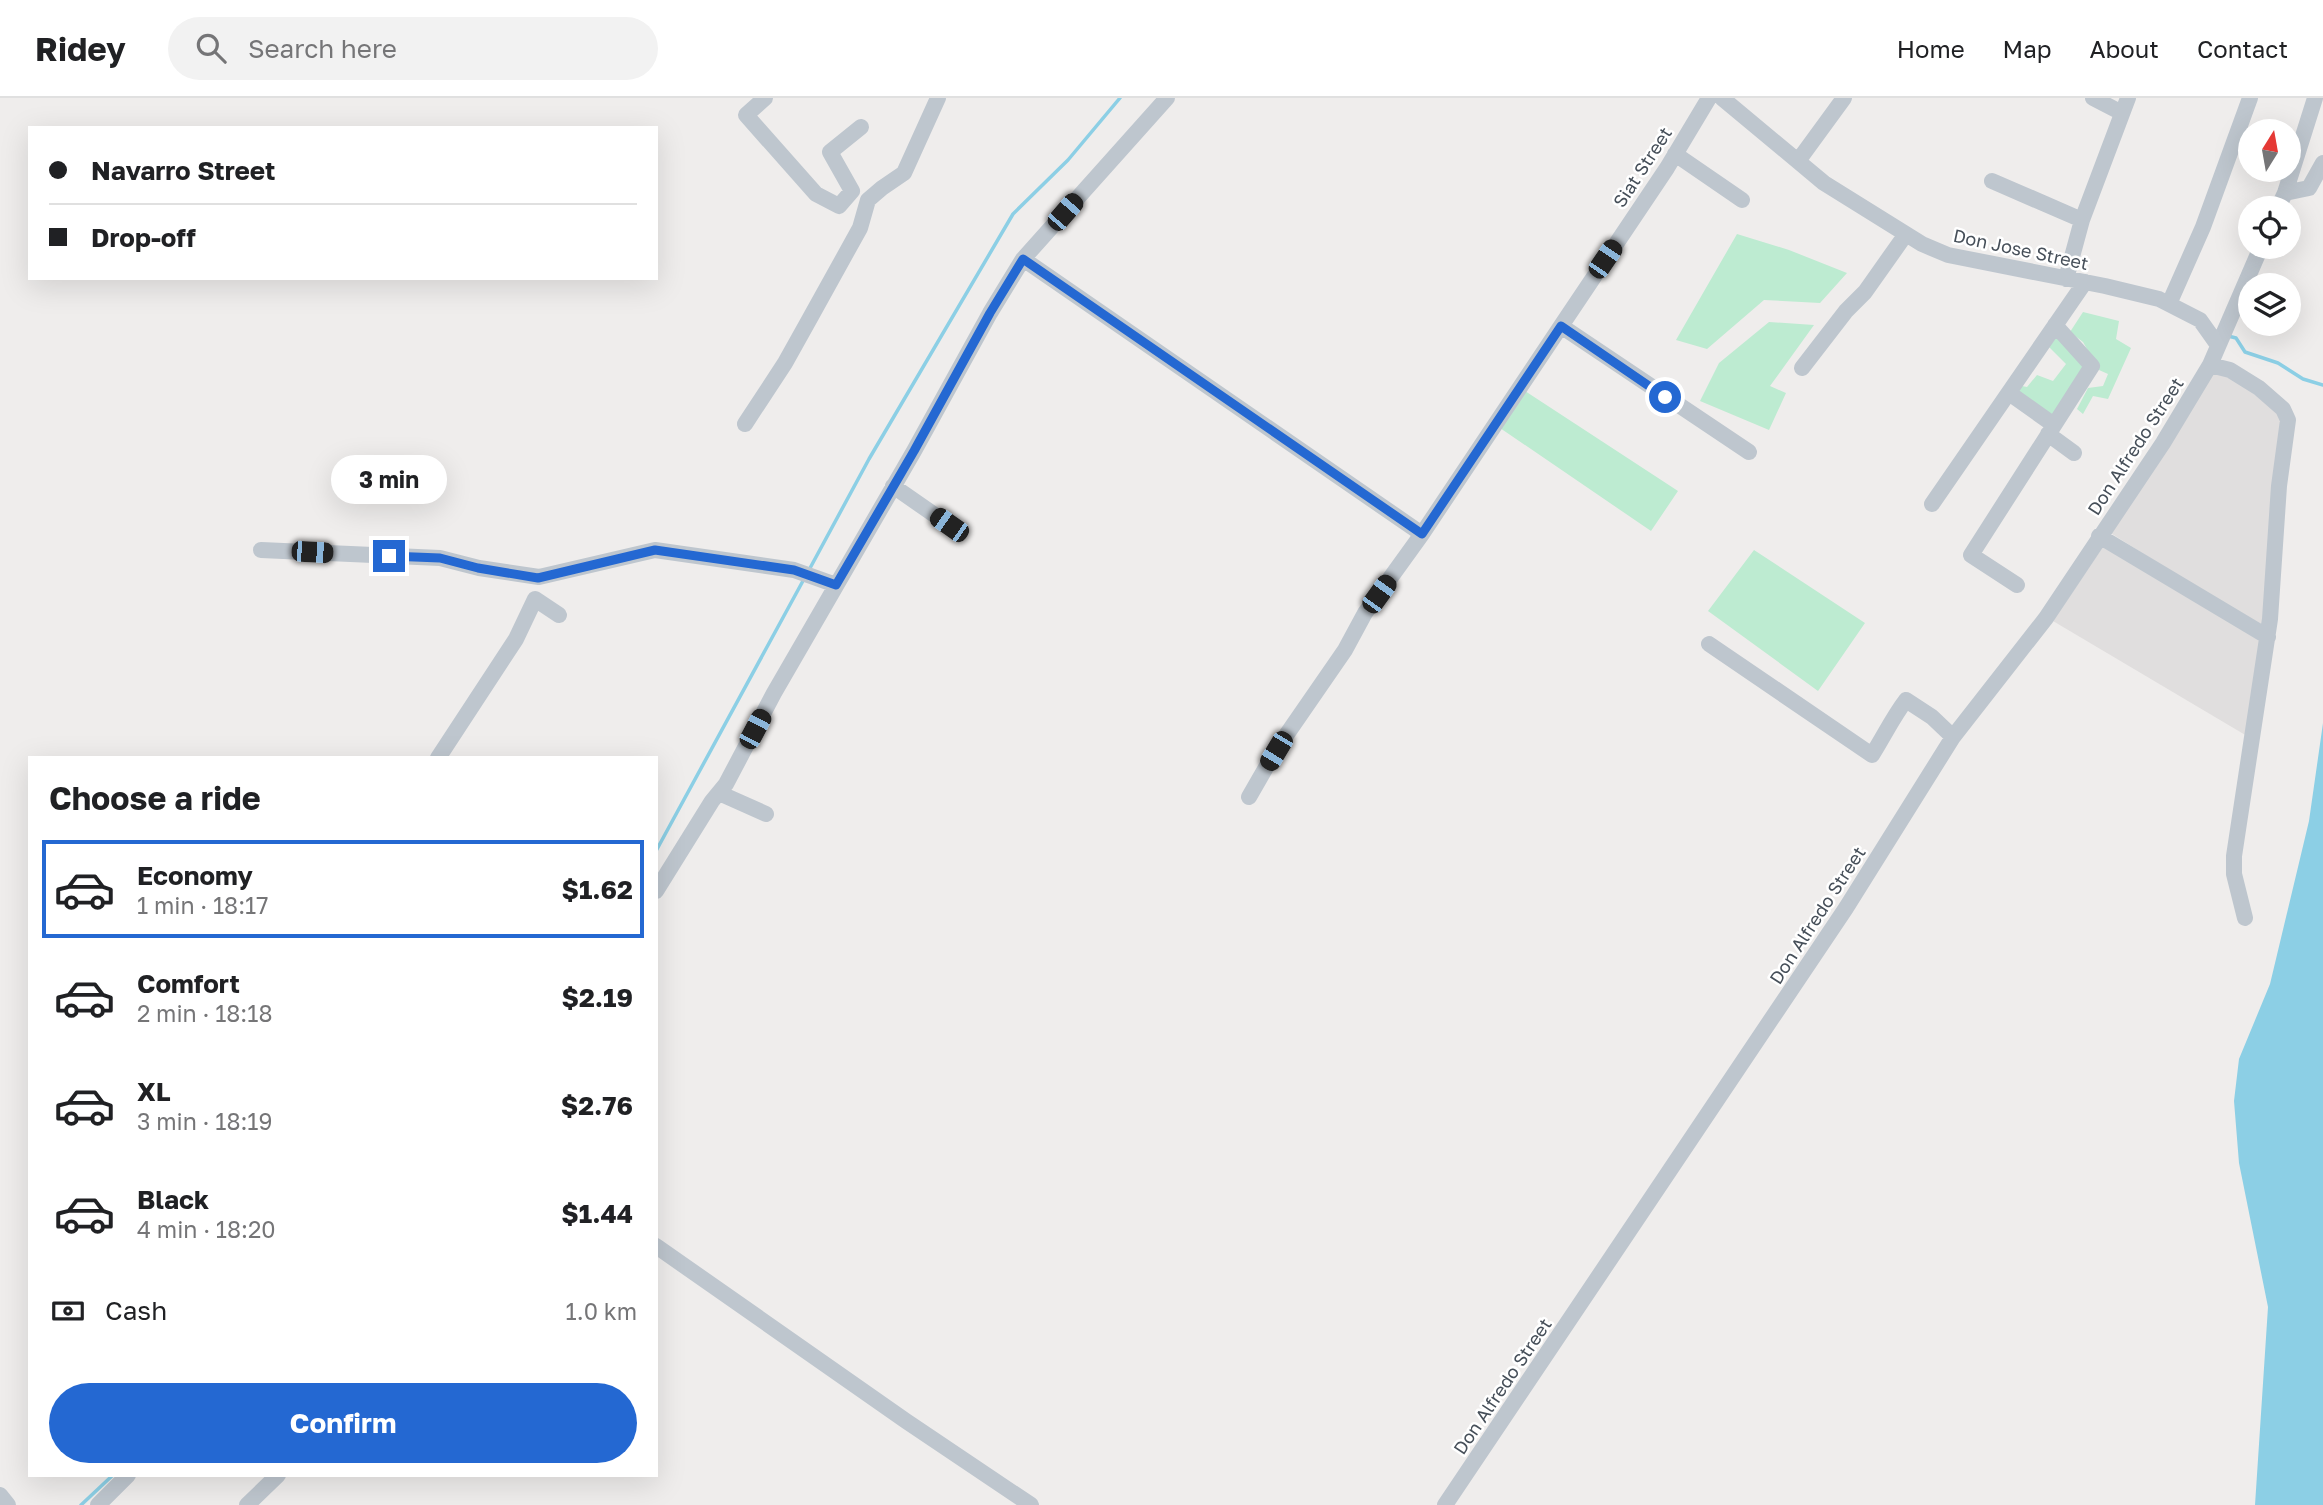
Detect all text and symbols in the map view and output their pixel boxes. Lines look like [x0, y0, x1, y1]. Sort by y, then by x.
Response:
search box [168, 17, 658, 80]
text: Ridey [35, 29, 126, 68]
icon: search [192, 29, 230, 67]
text: Search here [248, 33, 397, 64]
text: Home [1897, 34, 1965, 63]
text: Map [2003, 34, 2052, 63]
text: About [2090, 34, 2159, 63]
text: Contact [2197, 34, 2288, 63]
north arrow [2238, 119, 2301, 182]
map controls [2238, 119, 2301, 336]
street label: Siat Street [1608, 123, 1676, 211]
text: Navarro Street [91, 155, 275, 186]
car [1044, 189, 1087, 235]
button: locate [2238, 196, 2301, 259]
text: Drop-off [91, 222, 196, 253]
street label: Don Jose Street [1951, 224, 2091, 274]
car [1585, 236, 1626, 282]
button: layers [2238, 273, 2301, 336]
street label: Don Alfredo Street [2082, 373, 2188, 519]
route start [1649, 381, 1681, 413]
callout: 3 min [331, 454, 447, 504]
text: 3 min [359, 465, 419, 493]
car [926, 504, 973, 546]
car [291, 540, 334, 564]
route end [373, 540, 405, 572]
car [1359, 571, 1400, 617]
car [736, 706, 775, 752]
car [1257, 728, 1296, 774]
text: Choose a ride [49, 779, 261, 817]
street label: Don Alfredo Street [1764, 842, 1870, 988]
icon: car [53, 858, 116, 921]
text: Economy [137, 860, 253, 891]
text: $1.62 [561, 874, 633, 905]
text: 1 min · 18:17 [137, 891, 268, 919]
icon: car [53, 966, 116, 1029]
text: Comfort [137, 968, 240, 999]
text: $2.19 [561, 982, 633, 1013]
text: 2 min · 18:18 [137, 999, 272, 1027]
icon: car [53, 1074, 116, 1137]
text: XL [137, 1076, 171, 1107]
text: $2.76 [561, 1090, 633, 1121]
text: 3 min · 18:19 [137, 1107, 272, 1135]
icon: car [53, 1182, 116, 1245]
text: Black [137, 1184, 209, 1215]
text: $1.44 [561, 1198, 633, 1229]
text: 4 min · 18:20 [137, 1215, 276, 1243]
icon: cash [49, 1292, 87, 1330]
text: Cash [105, 1295, 167, 1326]
text: 1.0 km [566, 1297, 637, 1325]
street label: Don Alfredo Street [1448, 1314, 1556, 1458]
button: Confirm [49, 1383, 637, 1463]

